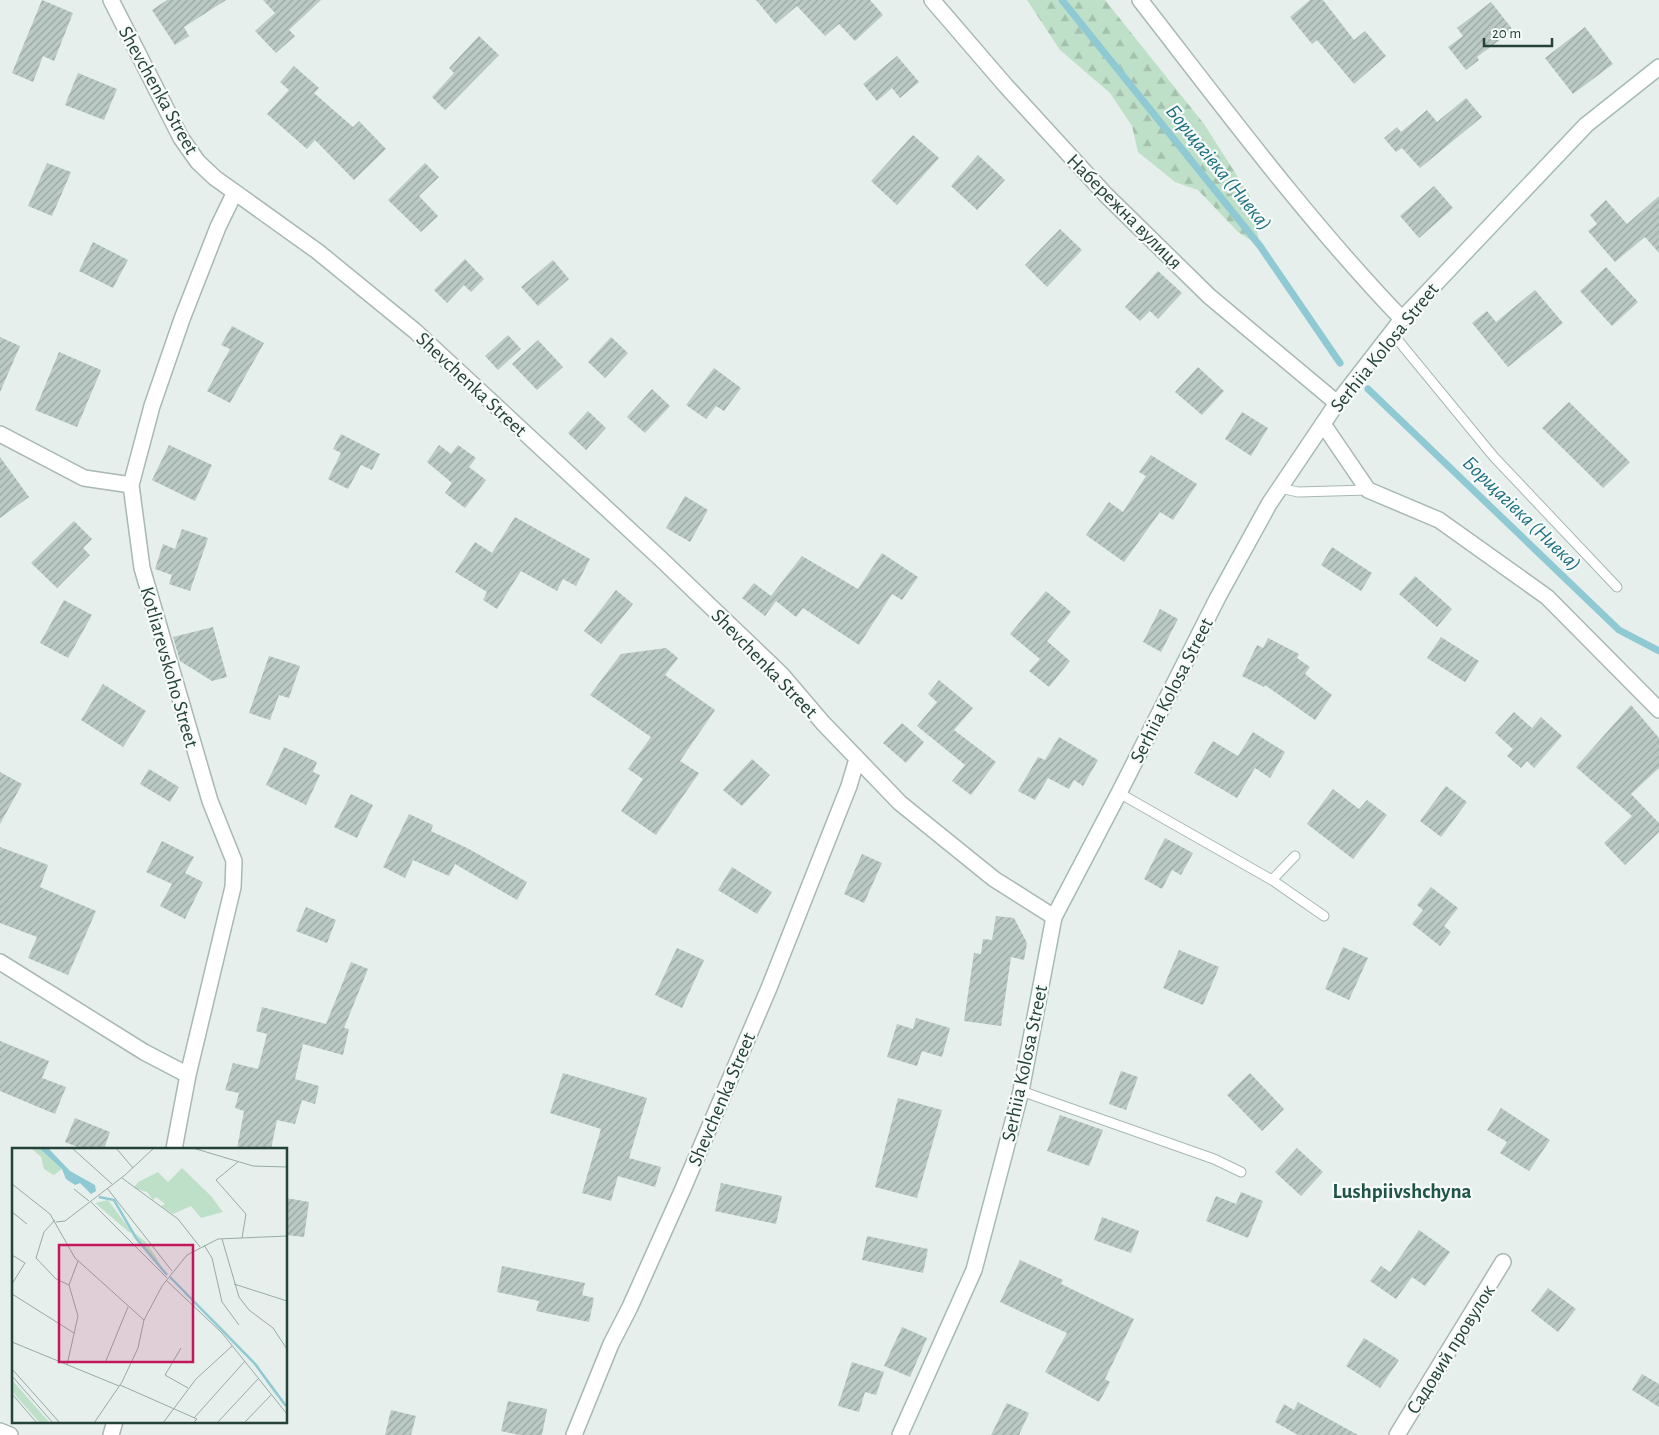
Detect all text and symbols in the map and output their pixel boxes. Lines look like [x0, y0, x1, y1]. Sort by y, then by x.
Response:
scale bar [1484, 15, 1552, 47]
street label: Shevchenka Street [115, 23, 202, 158]
text: 20 m [1492, 26, 1521, 41]
water label: Борщагівка (Нивка) [1161, 100, 1276, 235]
street label: Набережна вулиця [1063, 150, 1186, 273]
street label: Serhiia Kolosa Street [1327, 279, 1443, 416]
street label: Shevchenka Street [412, 329, 531, 441]
water label: Борщагівка (Нивка) [1458, 452, 1585, 576]
street label: Kotliarevskoho Street [137, 585, 202, 751]
street label: Shevchenka Street [707, 605, 822, 723]
street label: Serhiia Kolosa Street [1127, 614, 1217, 766]
street label: Serhiia Kolosa Street [999, 983, 1051, 1143]
street label: Shevchenka Street [685, 1029, 759, 1169]
inset map [12, 1148, 288, 1422]
district label: Lushpiivshchyna [1332, 1181, 1472, 1202]
street label: Садовий провулок [1403, 1281, 1499, 1418]

